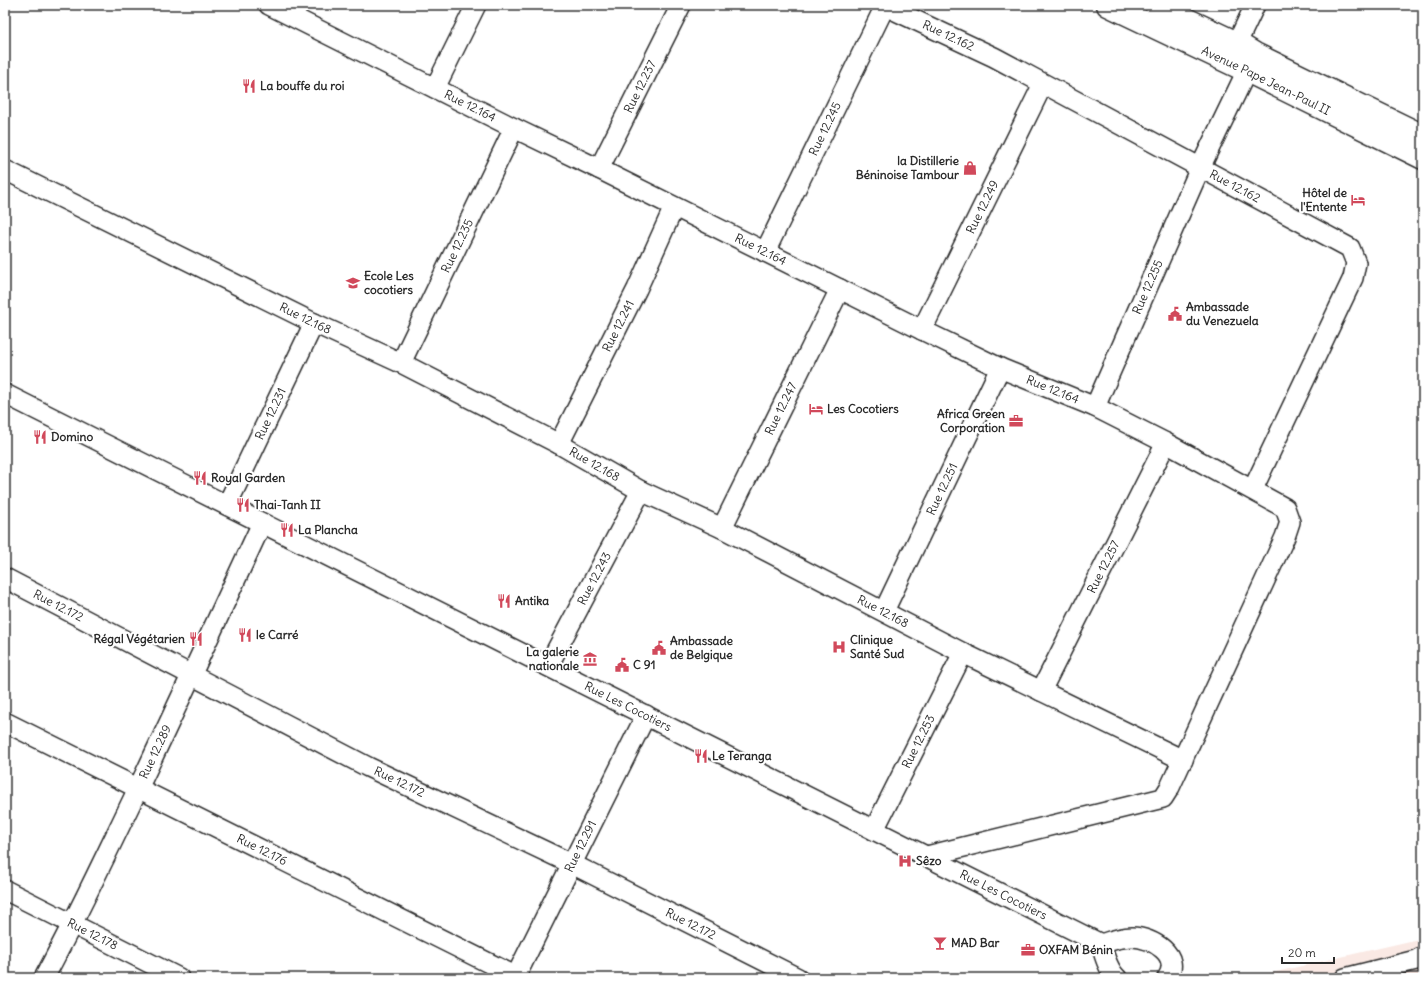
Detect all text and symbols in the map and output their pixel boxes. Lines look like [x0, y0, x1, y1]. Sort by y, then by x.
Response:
street label: Rue 12.162 [920, 17, 977, 54]
street label: Avenue Pape Jean-Paul II [1199, 43, 1333, 118]
street label: Rue 12.237 [620, 58, 659, 115]
restaurant icon: La bouffe du roi [241, 78, 257, 94]
place label: La bouffe du roi [260, 78, 345, 93]
street label: Rue 12.164 [442, 86, 499, 125]
street label: Rue 12.245 [805, 99, 844, 158]
place label: la Distillerie Béninoise Tambour [856, 153, 960, 182]
shop icon: la Distillerie Béninoise Tambour [962, 160, 978, 176]
street label: Rue 12.162 [1207, 166, 1264, 206]
street label: Rue 12.249 [963, 177, 1002, 236]
place label: Hôtel de l'Entente [1301, 185, 1348, 214]
hotel icon: Hôtel de l'Entente [1350, 192, 1366, 208]
street label: Rue 12.235 [438, 216, 476, 275]
street label: Rue 12.164 [732, 230, 789, 268]
street label: Rue 12.255 [1129, 257, 1166, 316]
place label: Ecole Les cocotiers [364, 268, 414, 297]
school or university icon: Ecole Les cocotiers [345, 275, 361, 291]
street label: Rue 12.241 [599, 298, 637, 354]
street label: Rue 12.168 [277, 299, 334, 337]
place label: Ambassade du Venezuela [1186, 299, 1259, 328]
public building icon: Ambassade du Venezuela [1167, 306, 1183, 322]
street label: Rue 12.164 [1024, 372, 1081, 407]
street label: Rue 12.247 [761, 380, 800, 437]
street label: Rue 12.231 [251, 385, 289, 442]
hotel icon: Les Cocotiers [808, 401, 824, 417]
place label: Les Cocotiers [827, 401, 899, 416]
place label: Africa Green Corporation [937, 406, 1005, 436]
office icon: Africa Green Corporation [1008, 413, 1024, 429]
restaurant icon: Domino [32, 429, 48, 445]
place label: Domino [51, 429, 93, 444]
street label: Rue 12.168 [567, 444, 623, 484]
street label: Rue 12.251 [923, 460, 961, 517]
restaurant icon: Royal Garden [192, 470, 208, 486]
place label: Royal Garden [211, 470, 285, 486]
restaurant icon: Thai-Tanh II [235, 497, 251, 513]
place label: Thai-Tanh II [254, 497, 322, 512]
restaurant icon: La Plancha [279, 522, 295, 538]
place label: La Plancha [298, 522, 358, 537]
street label: Rue 12.257 [1084, 538, 1123, 595]
street label: Rue 12.243 [574, 549, 614, 607]
street label: Rue 12.172 [31, 586, 86, 625]
street label: Rue 12.168 [855, 592, 911, 631]
restaurant icon: Antika [496, 593, 512, 609]
place label: Antika [515, 593, 549, 608]
restaurant icon: le Carré [237, 627, 253, 643]
place label: le Carré [256, 627, 299, 642]
place label: Régal Végétarien [93, 631, 185, 647]
restaurant icon: Régal Végétarien [188, 631, 204, 647]
place label: Clinique Santé Sud [850, 632, 904, 661]
place label: Ambassade de Belgique [670, 633, 733, 663]
hospital icon: Clinique Santé Sud [831, 639, 847, 655]
public building icon: Ambassade de Belgique [651, 640, 667, 656]
place label: La galerie nationale [526, 644, 580, 673]
museum icon: La galerie nationale [582, 651, 598, 667]
public building icon: C 91 [614, 657, 630, 673]
place label: C 91 [633, 657, 655, 672]
street label: Rue Les Cocotiers [582, 678, 674, 734]
street label: Rue 12.253 [898, 712, 938, 771]
street label: Rue 12.289 [136, 722, 174, 781]
restaurant icon: Le Teranga [693, 748, 709, 764]
place label: Le Teranga [712, 748, 772, 764]
street label: Rue 12.172 [372, 763, 428, 800]
street label: Rue 12.291 [561, 818, 599, 875]
street label: Rue 12.176 [234, 831, 290, 868]
hospital icon: Sêzo [897, 853, 913, 869]
place label: Sêzo [916, 853, 942, 868]
street label: Rue Les Cocotiers [957, 866, 1050, 923]
street label: Rue 12.172 [663, 904, 719, 943]
street label: Rue 12.178 [65, 915, 121, 953]
bar icon: MAD Bar [932, 935, 948, 951]
place label: MAD Bar [951, 935, 1000, 950]
scale bar [1282, 939, 1334, 965]
office icon: OXFAM Bénin [1020, 942, 1036, 958]
place label: OXFAM Bénin [1039, 942, 1113, 957]
text: 20 m [1288, 945, 1316, 960]

